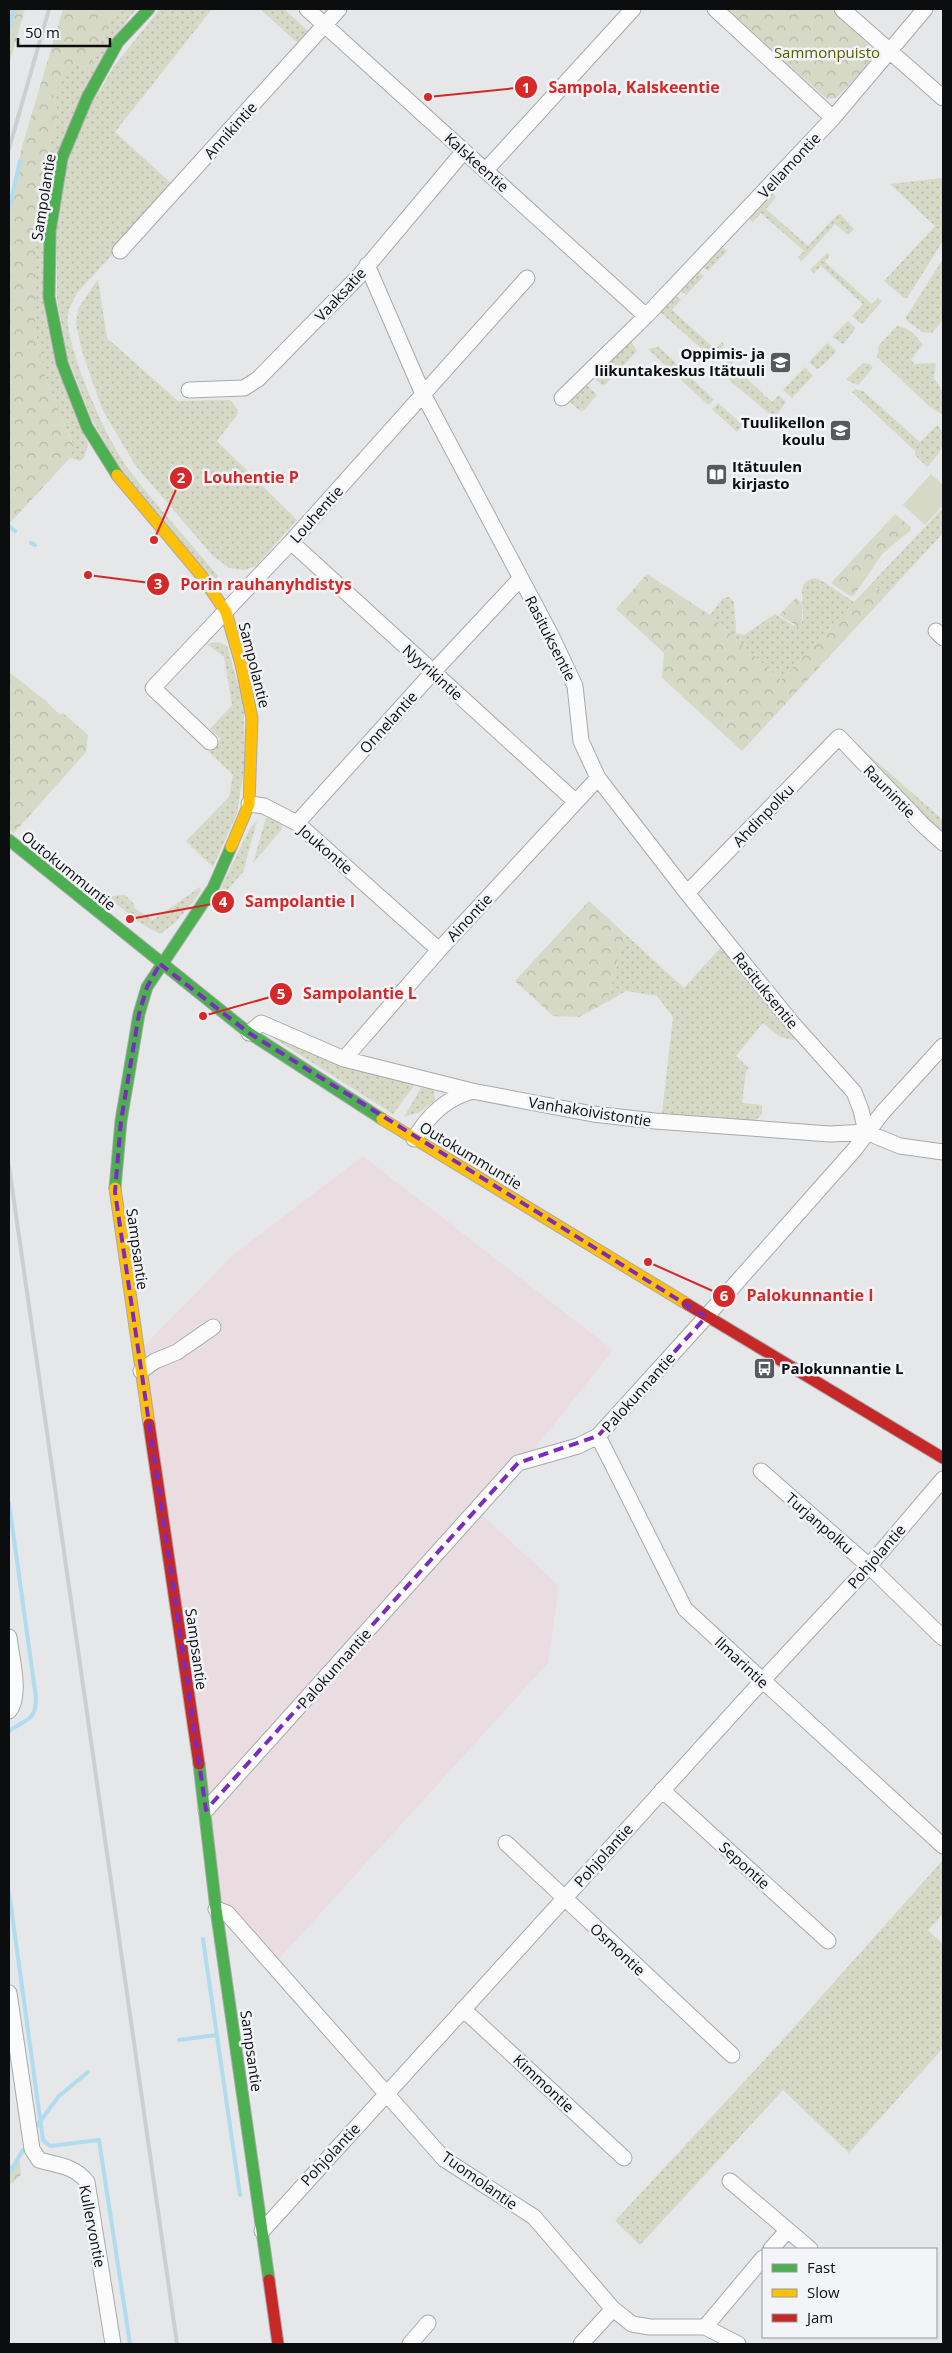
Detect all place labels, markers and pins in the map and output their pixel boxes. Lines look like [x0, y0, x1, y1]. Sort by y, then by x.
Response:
callout: Sampola, Kalskeentie [514, 72, 730, 103]
place label: Oppimis- ja liikuntakeskus Itätuuli [595, 343, 765, 380]
school or university icon: Oppimis- ja liikuntakeskus Itätuuli [769, 350, 793, 374]
place label: Tuulikellon koulu [741, 412, 825, 449]
school or university icon: Tuulikellon koulu [829, 419, 853, 443]
place label: Itätuulen kirjasto [732, 456, 802, 493]
callout: Louhentie P [169, 462, 309, 493]
library icon: Itätuulen kirjasto [704, 463, 728, 487]
callout: Porin rauhanyhdistys [146, 568, 362, 599]
callout: Sampolantie I [210, 886, 365, 917]
callout: Sampolantie L [269, 978, 427, 1009]
callout: Palokunnantie I [711, 1280, 883, 1311]
bus stop icon: Palokunnantie L [753, 1356, 777, 1380]
place label: Palokunnantie L [781, 1358, 903, 1378]

